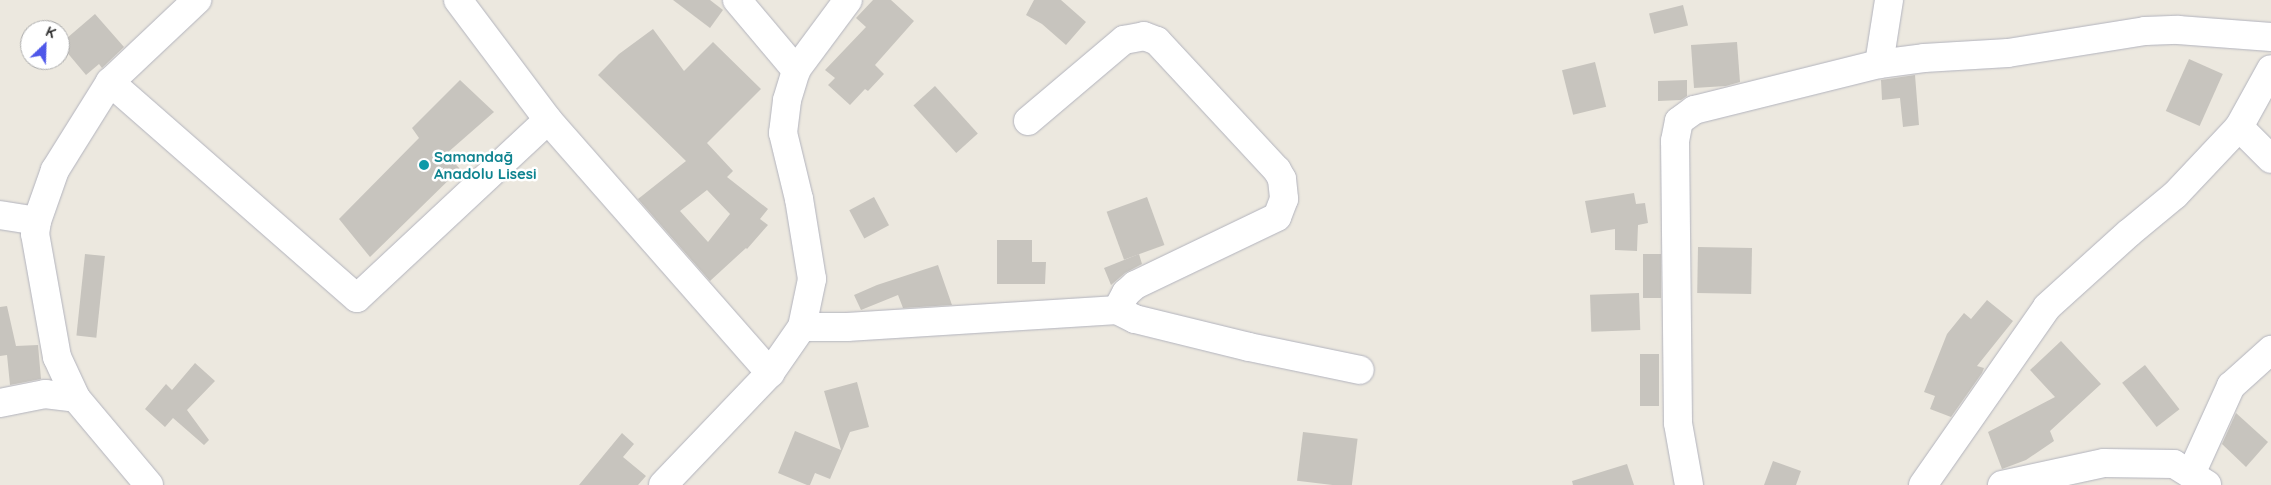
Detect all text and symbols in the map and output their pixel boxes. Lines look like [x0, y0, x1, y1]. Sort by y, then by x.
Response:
north arrow [20, 20, 70, 70]
text: K [43, 22, 59, 42]
place label: Samandağ Anadolu Lisesi [434, 147, 537, 182]
marker: Samandağ Anadolu Lisesi [418, 159, 430, 171]

